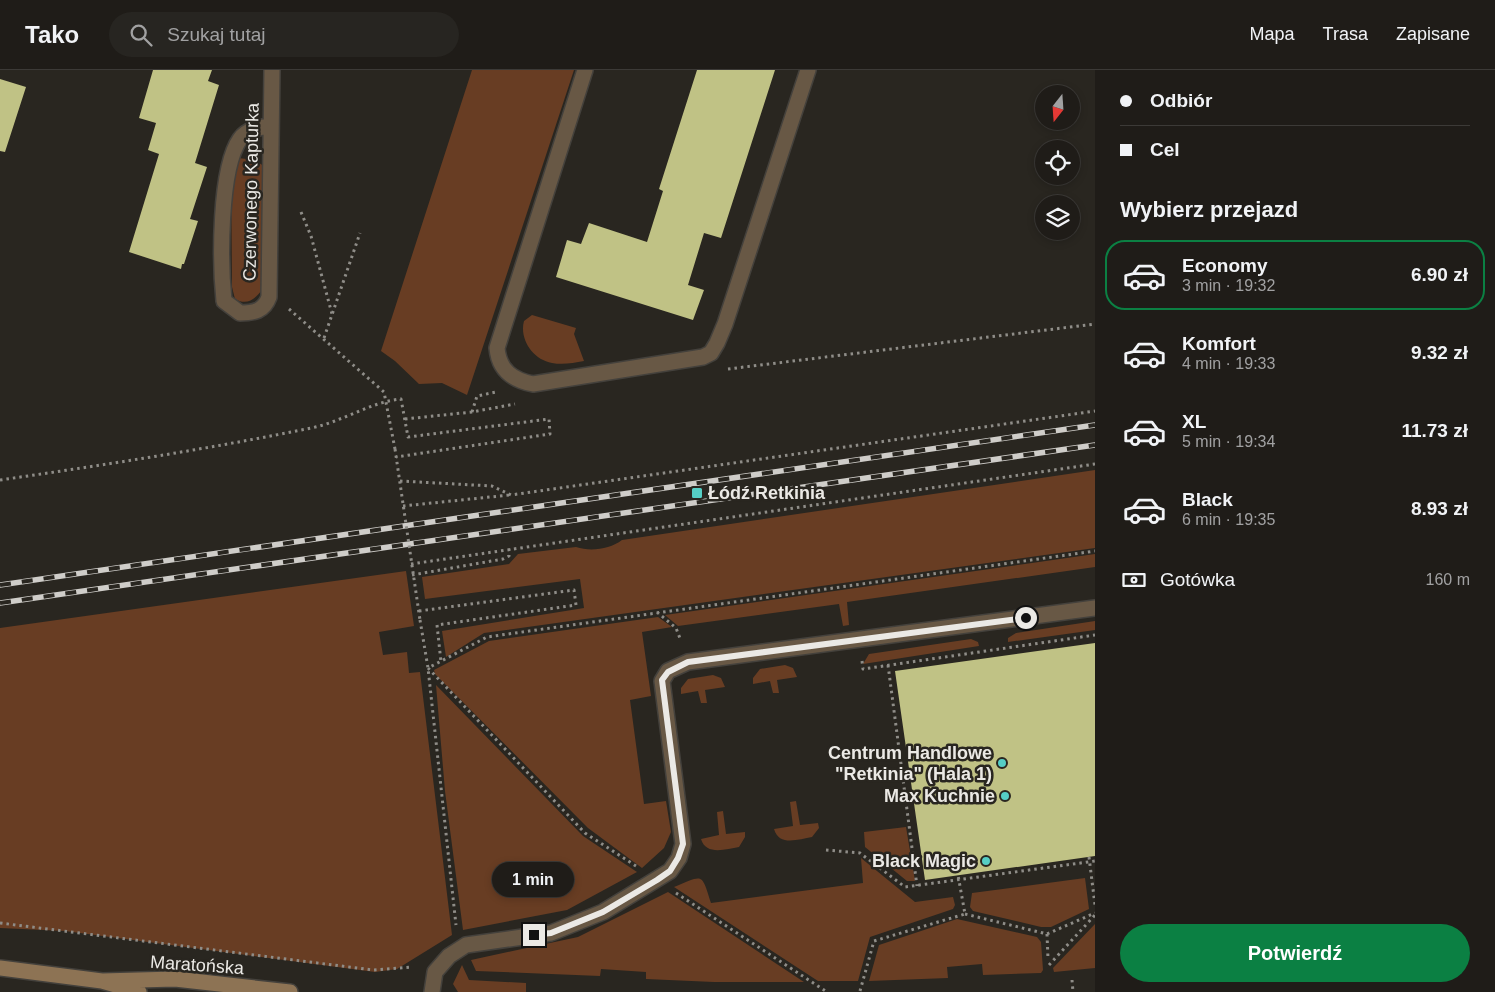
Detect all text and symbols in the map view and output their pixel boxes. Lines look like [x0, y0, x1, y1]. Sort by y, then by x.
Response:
search box [109, 12, 459, 57]
text: Tako [25, 21, 79, 48]
icon: search [127, 21, 155, 49]
text: Szukaj tutaj [167, 24, 265, 45]
text: Mapa [1250, 24, 1295, 44]
text: Trasa [1323, 24, 1368, 44]
text: Zapisane [1396, 24, 1470, 44]
north arrow [1035, 85, 1080, 130]
map controls [1035, 85, 1080, 240]
text: Odbiór [1150, 90, 1212, 111]
street label: Czerwonego Kapturka [239, 102, 263, 281]
text: Cel [1150, 139, 1180, 160]
button: locate [1035, 140, 1080, 185]
button: layers [1035, 195, 1080, 240]
text: Wybierz przejazd [1120, 197, 1298, 222]
icon: car [1122, 253, 1167, 298]
text: Economy [1182, 255, 1268, 276]
text: 6.90 zł [1411, 264, 1468, 285]
text: 3 min · 19:32 [1182, 277, 1275, 294]
icon: car [1122, 331, 1167, 376]
text: Komfort [1182, 333, 1256, 354]
text: 9.32 zł [1411, 342, 1468, 363]
text: 4 min · 19:33 [1182, 355, 1275, 372]
icon: car [1122, 409, 1167, 454]
text: XL [1182, 411, 1206, 432]
text: 11.73 zł [1401, 420, 1468, 441]
text: 5 min · 19:34 [1182, 433, 1275, 450]
place label: Łódź Retkinia [708, 483, 826, 503]
marker: Łódź Retkinia [690, 486, 704, 500]
icon: car [1122, 487, 1167, 532]
text: Black [1182, 489, 1233, 510]
text: 8.93 zł [1411, 498, 1468, 519]
text: 6 min · 19:35 [1182, 511, 1275, 528]
icon: cash [1120, 566, 1148, 594]
text: Gotówka [1160, 569, 1235, 590]
text: 160 m [1426, 571, 1470, 588]
route start [1015, 607, 1037, 629]
place label: Centrum Handlowe "Retkinia" (Hala 1) [828, 743, 992, 784]
marker: Centrum Handlowe "Retkinia" (Hala 1) [996, 757, 1008, 769]
place label: Max Kuchnie [884, 786, 995, 806]
marker: Max Kuchnie [999, 790, 1011, 802]
place label: Black Magic [872, 851, 976, 871]
marker: Black Magic [980, 855, 992, 867]
callout: 1 min [493, 862, 575, 898]
text: 1 min [512, 871, 554, 888]
route end [523, 924, 545, 946]
button: Potwierdź [1120, 924, 1470, 982]
street label: Maratońska [149, 952, 246, 978]

